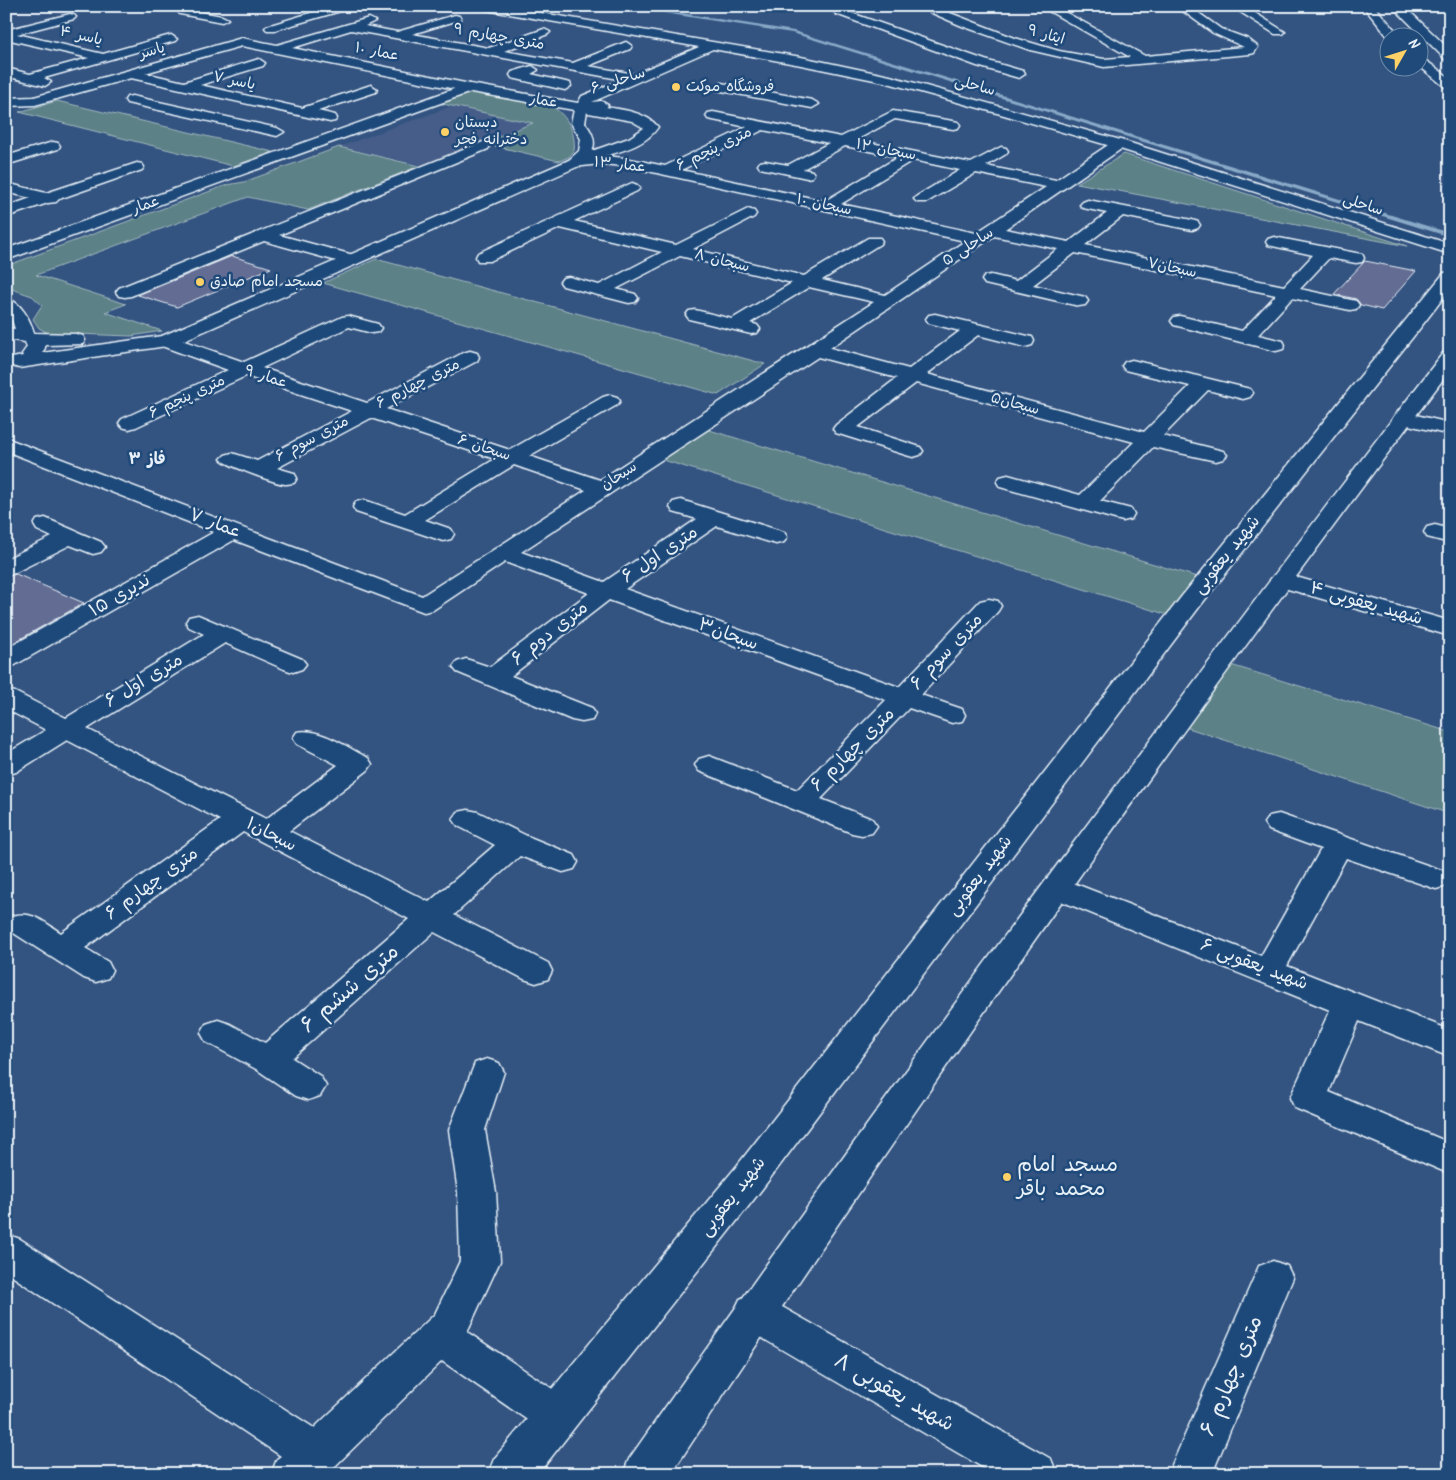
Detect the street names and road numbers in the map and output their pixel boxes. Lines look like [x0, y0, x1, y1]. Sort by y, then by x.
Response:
street label: ۹ متری چهارم [452, 17, 546, 57]
street label: ایثار ۹ [1025, 18, 1067, 52]
street label: یاسر ۴ [57, 19, 105, 53]
street label: یاسر [134, 36, 168, 67]
street label: عمار ۱۰ [353, 36, 401, 68]
street label: ساحلی ۶ [588, 61, 648, 101]
street label: یاسر ۷ [211, 65, 257, 97]
street label: ساحلی [952, 69, 998, 103]
street label: عمار [527, 87, 560, 115]
street label: ۶ متری پنجم [672, 120, 756, 178]
street label: سبحان ۱۲ [854, 132, 918, 168]
street label: عمار ۱۳ [593, 150, 647, 180]
street label: سبحان ۱۰ [794, 187, 854, 223]
street label: ساحلی [1340, 187, 1386, 223]
street label: عمار [128, 189, 164, 222]
street label: ساحلی ۵ [937, 221, 999, 273]
street label: سبحان ۸ [692, 243, 752, 279]
street label: سبحان۷ [1145, 251, 1199, 285]
street label: ۶ متری چهارم [372, 353, 464, 415]
street label: عمار ۹ [241, 359, 291, 395]
street label: ۶ متری پنجم [145, 369, 229, 425]
street label: سبحان۵ [988, 386, 1042, 422]
street label: ۶ متری سوم [271, 410, 353, 468]
street label: سبحان ۶ [454, 428, 514, 468]
street label: سبحان [596, 455, 642, 497]
street label: عمار ۷ [184, 501, 246, 547]
street label: شهید یعقوبی [1186, 509, 1268, 601]
street label: ۶ متری اول [616, 519, 704, 591]
street label: ندیری ۱۵ [84, 567, 156, 625]
street label: شهید یعقوبی ۴ [1306, 574, 1426, 634]
street label: ۶ متری دوم [505, 594, 595, 674]
street label: ۶ متری سوم [903, 607, 991, 697]
street label: سبحان۳ [694, 611, 762, 659]
street label: ۶ متری اول [99, 646, 189, 716]
street label: ۶ متری چهارم [804, 701, 902, 799]
street label: سبحان۱ [240, 810, 302, 860]
street label: شهید یعقوبی [940, 829, 1020, 923]
street label: ۶ متری چهارم [99, 840, 205, 928]
street label: شهید یعقوبی ۶ [1196, 931, 1312, 999]
street label: ۶ متری ششم [293, 936, 407, 1042]
street label: شهید یعقوبی [692, 1151, 774, 1243]
street label: ۶ متری چهارم [1192, 1311, 1272, 1441]
street label: شهید یعقوبی ۸ [828, 1345, 960, 1441]

